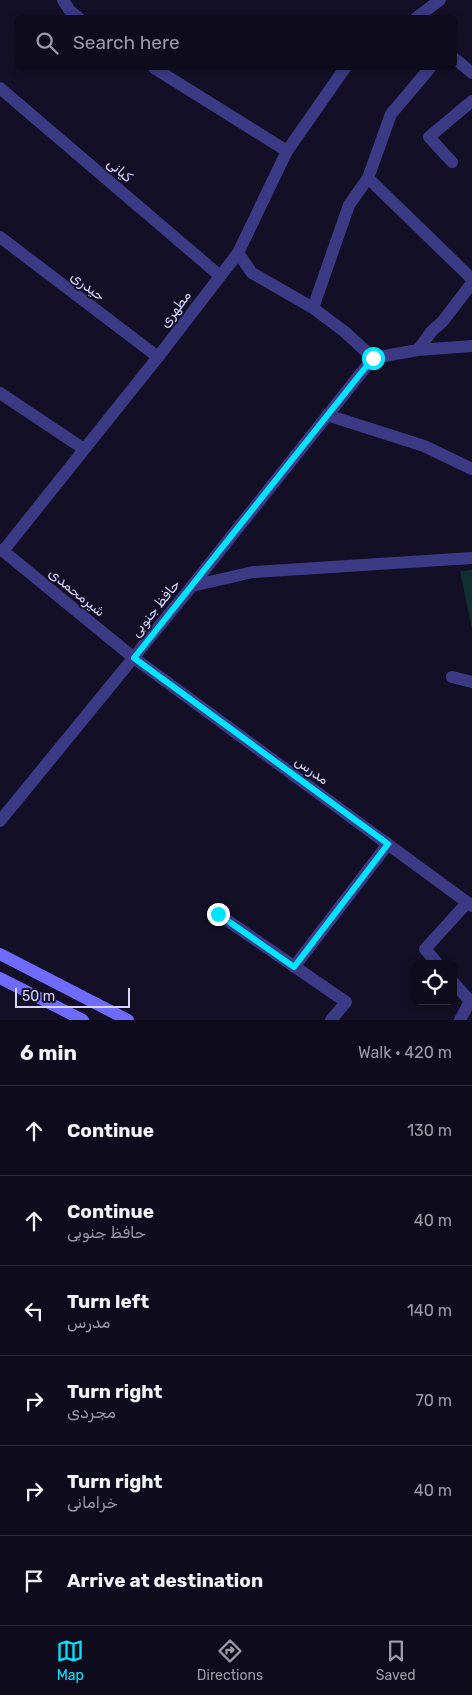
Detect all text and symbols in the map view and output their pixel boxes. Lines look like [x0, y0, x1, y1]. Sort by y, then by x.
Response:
search box [15, 15, 457, 70]
icon: search [33, 29, 61, 57]
text: Search here [73, 31, 180, 54]
street label: کیانی [103, 155, 136, 186]
street label: حیدری [67, 268, 108, 305]
street label: مطهری [156, 287, 195, 331]
route start [362, 347, 385, 370]
street label: شیرمحمدی [45, 564, 108, 620]
street label: حافظ جنوبی [127, 576, 184, 640]
street label: مدرس [291, 752, 332, 789]
route end [207, 903, 230, 926]
map controls [412, 960, 457, 1005]
button: locate [412, 960, 457, 1005]
scale bar [15, 985, 130, 1008]
text: 50 m [22, 988, 55, 1005]
text: 6 min [20, 1040, 77, 1065]
text: Walk · 420 m [358, 1043, 452, 1062]
icon: ahead [20, 1117, 48, 1145]
text: Continue [67, 1119, 154, 1142]
text: 130 m [407, 1121, 452, 1140]
text: Continue [67, 1200, 154, 1223]
icon: ahead [20, 1207, 48, 1235]
text: 40 m [414, 1211, 452, 1230]
text: حافظ جنوبی [67, 1223, 146, 1242]
text: Turn left [67, 1290, 149, 1313]
icon: left [20, 1297, 48, 1325]
text: 140 m [407, 1301, 452, 1320]
text: مدرس [67, 1313, 110, 1332]
text: Turn right [67, 1380, 162, 1403]
icon: right [20, 1387, 48, 1415]
text: 70 m [415, 1391, 452, 1410]
text: مجردی [67, 1403, 116, 1422]
text: Turn right [67, 1470, 162, 1493]
icon: right [20, 1477, 48, 1505]
text: 40 m [414, 1481, 452, 1500]
text: خرامانی [67, 1493, 118, 1512]
icon: arrive [20, 1567, 48, 1595]
text: Arrive at destination [67, 1569, 263, 1592]
tab: Map [56, 1637, 84, 1684]
tab: Directions [197, 1637, 263, 1684]
tab: Saved [376, 1637, 416, 1684]

